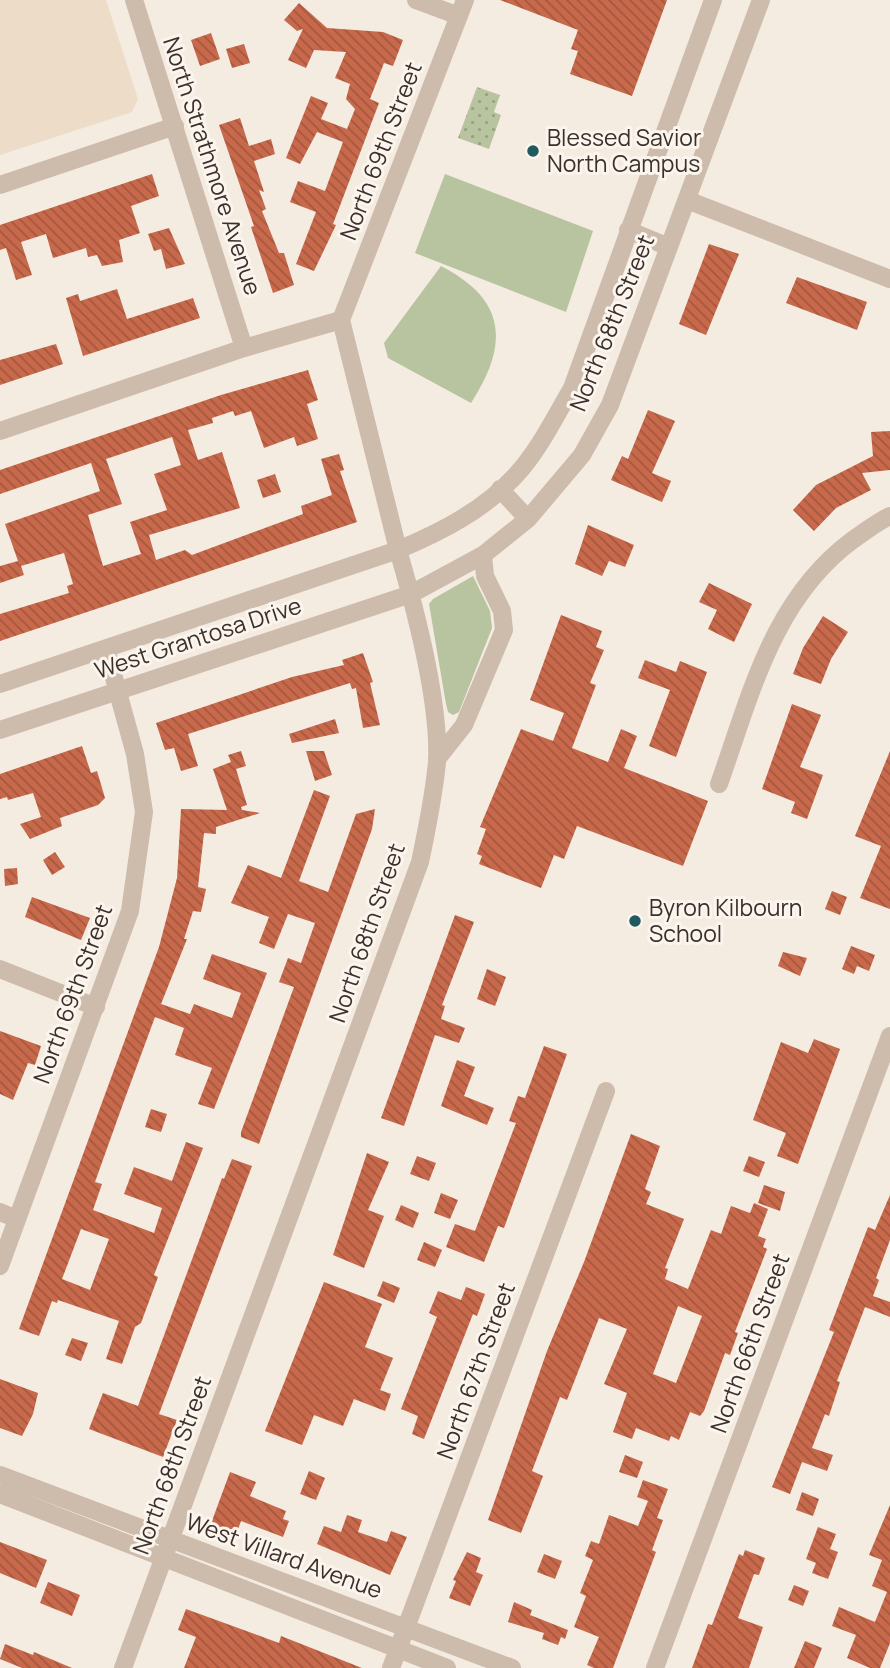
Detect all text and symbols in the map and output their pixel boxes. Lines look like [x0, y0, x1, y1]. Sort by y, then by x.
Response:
street label: North Strathmore Avenue [156, 32, 270, 299]
street label: North 69th Street [331, 57, 429, 244]
place label: Blessed Savior North Campus [547, 121, 701, 179]
marker: Blessed Savior North Campus [525, 143, 541, 159]
street label: North 68th Street [561, 230, 661, 416]
street label: West Grantosa Drive [90, 589, 305, 686]
street label: North 68th Street [320, 839, 412, 1027]
place label: Byron Kilbourn School [649, 891, 802, 949]
street label: North 69th Street [25, 900, 119, 1088]
marker: Byron Kilbourn School [627, 913, 643, 929]
street label: North 66th Street [702, 1249, 796, 1437]
street label: North 67th Street [428, 1278, 522, 1463]
street label: North 68th Street [124, 1371, 218, 1558]
street label: West Villard Avenue [182, 1505, 387, 1605]

